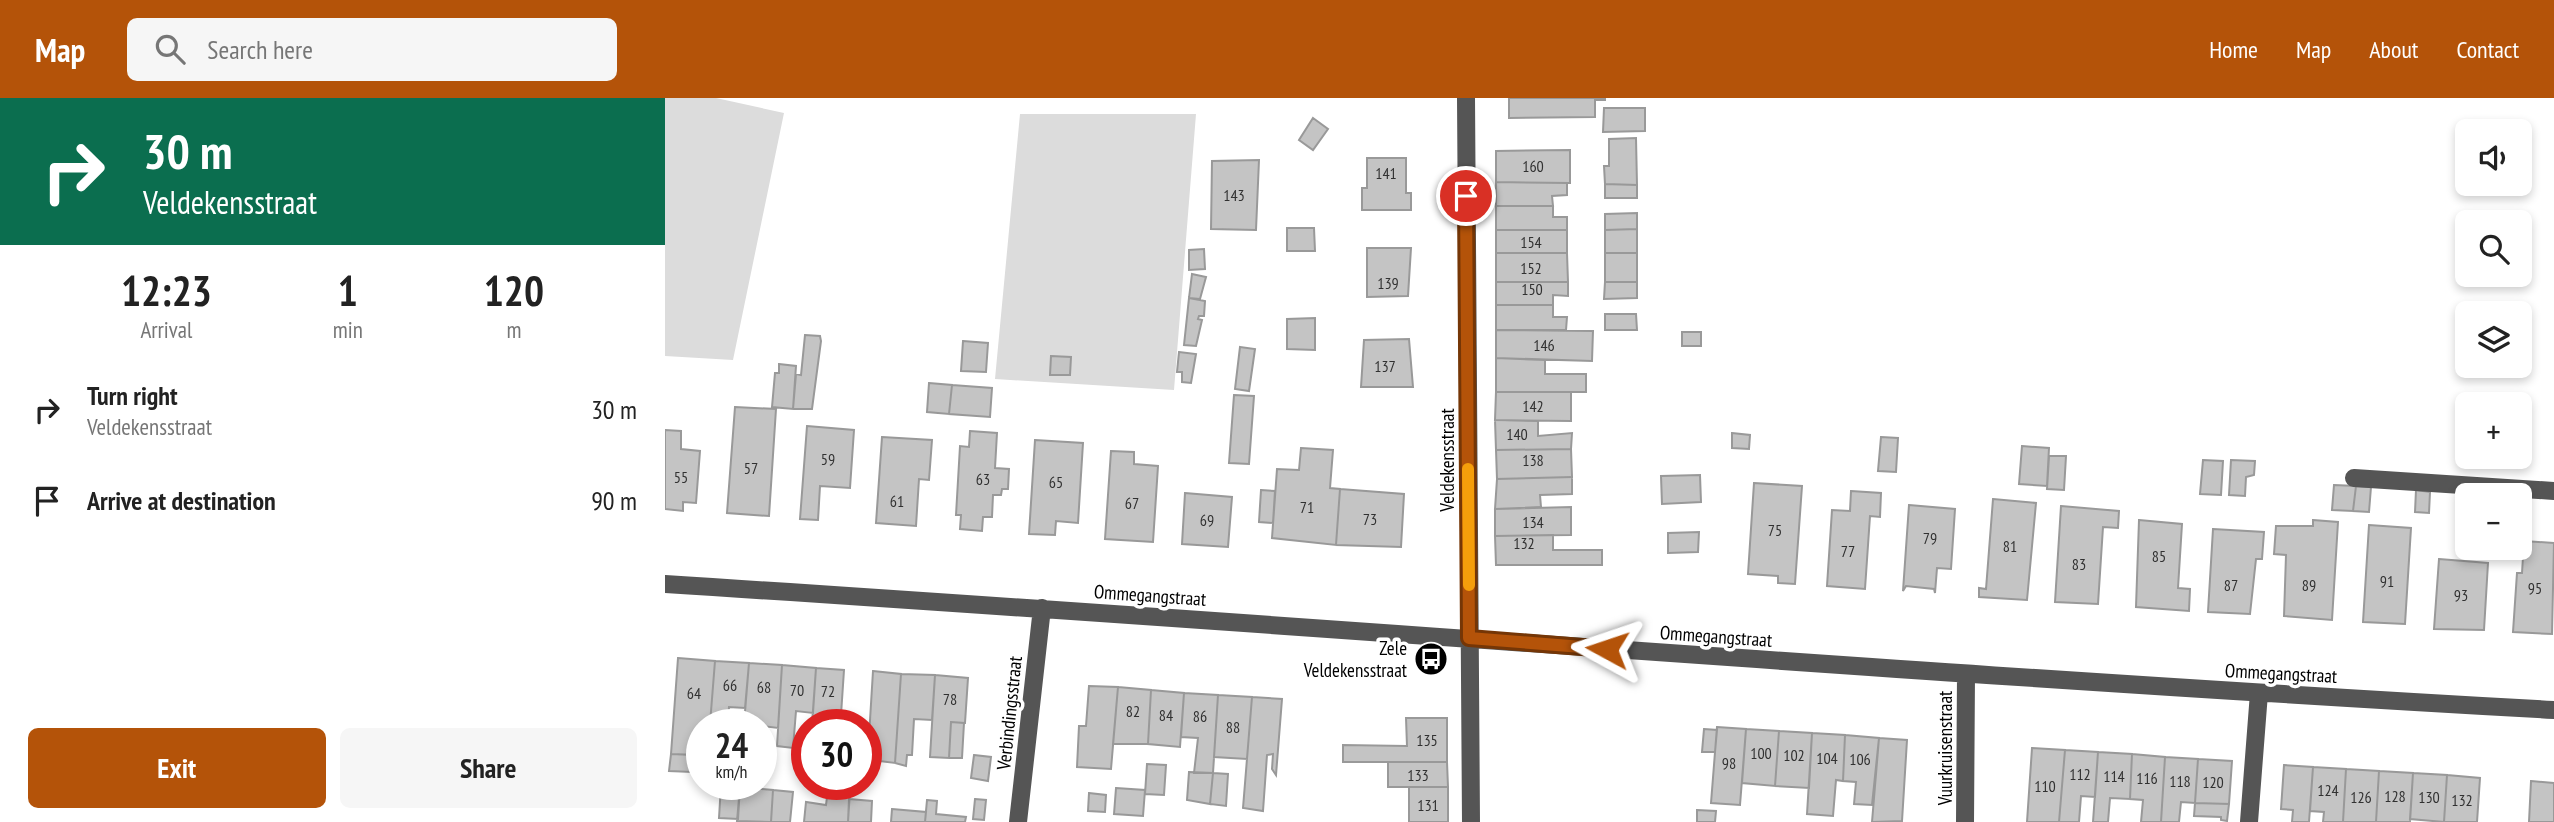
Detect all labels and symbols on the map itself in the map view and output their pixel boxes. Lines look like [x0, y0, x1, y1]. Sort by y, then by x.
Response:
house number: 160 [1522, 156, 1544, 176]
house number: 141 [1375, 163, 1397, 183]
pin [1436, 166, 1496, 226]
house number: 143 [1223, 185, 1245, 205]
house number: 154 [1520, 232, 1542, 252]
house number: 152 [1520, 258, 1542, 278]
house number: 139 [1377, 273, 1399, 293]
house number: 150 [1521, 279, 1543, 299]
house number: 146 [1533, 335, 1555, 355]
house number: 137 [1374, 356, 1396, 376]
house number: 142 [1522, 396, 1544, 416]
street label: Veldekensstraat [1435, 408, 1459, 513]
house number: 140 [1506, 424, 1528, 444]
house number: 59 [821, 449, 835, 469]
house number: 138 [1522, 450, 1544, 470]
house number: 57 [744, 458, 758, 478]
house number: 55 [674, 467, 688, 487]
house number: 63 [976, 469, 990, 489]
house number: 65 [1049, 472, 1063, 492]
house number: 61 [890, 491, 904, 511]
house number: 67 [1125, 493, 1139, 513]
house number: 71 [1300, 497, 1314, 517]
house number: 73 [1363, 509, 1377, 529]
house number: 69 [1200, 510, 1214, 530]
house number: 134 [1522, 512, 1544, 532]
house number: 75 [1768, 520, 1782, 540]
house number: 79 [1923, 528, 1937, 548]
house number: 132 [1513, 533, 1535, 553]
house number: 81 [2003, 536, 2017, 556]
house number: 77 [1841, 541, 1855, 561]
house number: 85 [2152, 546, 2166, 566]
house number: 83 [2072, 554, 2086, 574]
house number: 91 [2380, 571, 2394, 591]
house number: 87 [2224, 575, 2238, 595]
house number: 89 [2302, 575, 2316, 595]
house number: 95 [2528, 578, 2542, 598]
street label: Ommegangstraat [1093, 579, 1208, 611]
house number: 93 [2454, 585, 2468, 605]
position arrow [1570, 612, 1644, 686]
street label: Ommegangstraat [1659, 620, 1774, 652]
place label: Zele Veldekensstraat [1303, 636, 1408, 682]
bus stop icon: Zele Veldekensstraat [1412, 640, 1450, 678]
street label: Verbindingsstraat [991, 654, 1027, 772]
street label: Ommegangstraat [2224, 658, 2339, 688]
house number: 66 [723, 675, 737, 695]
house number: 68 [757, 677, 771, 697]
house number: 70 [790, 680, 804, 700]
house number: 72 [821, 681, 835, 701]
house number: 64 [687, 683, 701, 703]
house number: 78 [943, 689, 957, 709]
street label: Vuurkruisenstraat [1933, 690, 1957, 806]
house number: 82 [1126, 701, 1140, 721]
house number: 84 [1159, 705, 1173, 725]
house number: 86 [1193, 706, 1207, 726]
speed limit sign: 30 [791, 709, 882, 800]
house number: 88 [1226, 717, 1240, 737]
house number: 135 [1416, 730, 1438, 750]
house number: 100 [1750, 743, 1772, 763]
house number: 102 [1783, 745, 1805, 765]
house number: 104 [1816, 748, 1838, 768]
house number: 106 [1849, 749, 1871, 769]
house number: 98 [1722, 753, 1736, 773]
house number: 112 [2069, 764, 2091, 784]
house number: 133 [1407, 765, 1429, 785]
house number: 114 [2103, 766, 2125, 786]
house number: 116 [2136, 768, 2158, 788]
house number: 118 [2169, 771, 2191, 791]
house number: 120 [2202, 772, 2224, 792]
house number: 110 [2034, 776, 2056, 796]
house number: 124 [2317, 780, 2339, 800]
house number: 128 [2384, 786, 2406, 806]
house number: 126 [2350, 787, 2372, 807]
house number: 130 [2418, 787, 2440, 807]
house number: 132 [2451, 790, 2473, 810]
house number: 131 [1417, 795, 1439, 815]

